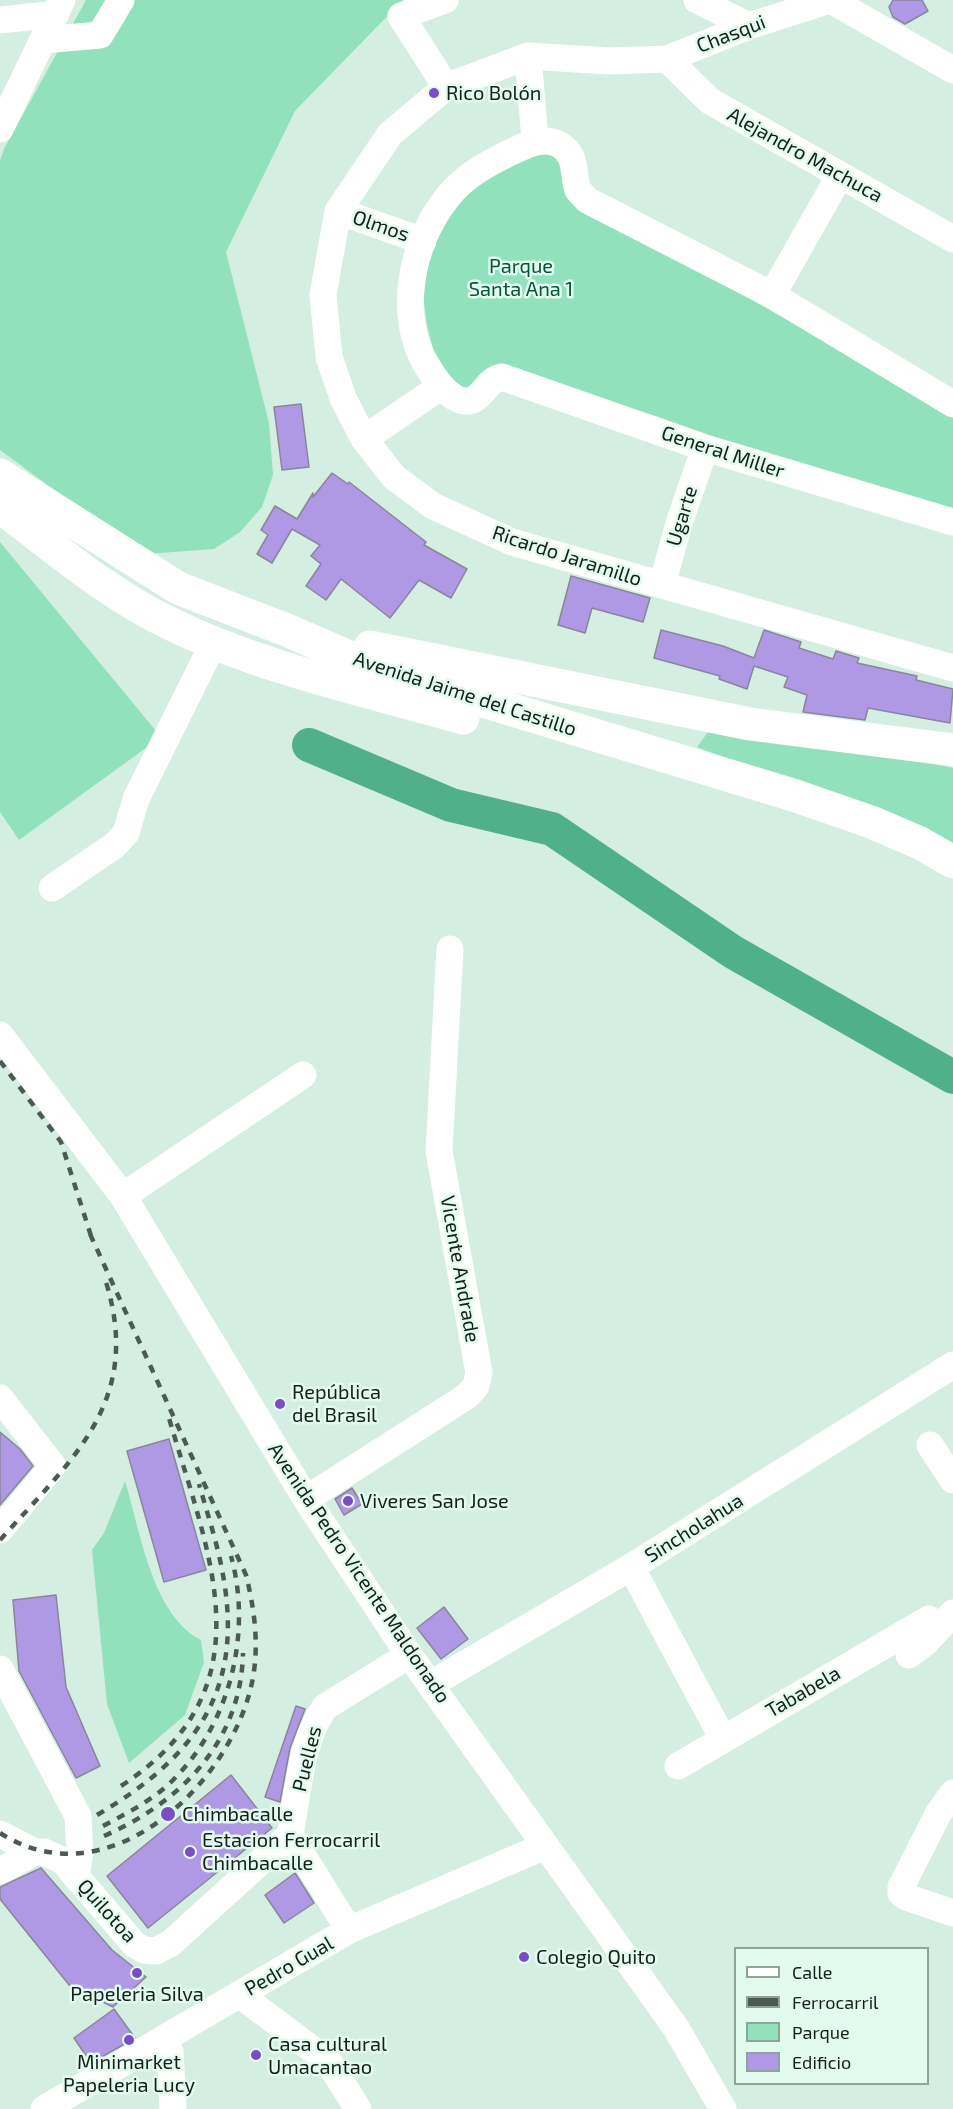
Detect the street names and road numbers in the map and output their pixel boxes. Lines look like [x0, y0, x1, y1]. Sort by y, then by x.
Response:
street label: Chasqui [693, 10, 769, 58]
street label: Alejandro Machuca [723, 102, 887, 208]
street label: Olmos [350, 205, 412, 247]
street label: General Miller [658, 421, 788, 483]
street label: Ugarte [662, 483, 702, 549]
street label: Ricardo Jaramillo [489, 521, 645, 591]
street label: Avenida Jaime del Castillo [350, 647, 580, 741]
street label: Vicente Andrade [435, 1194, 485, 1344]
street label: Avenida Pedro Vicente Maldonado [263, 1438, 455, 1708]
street label: Sincholahua [640, 1488, 748, 1568]
street label: Tababela [761, 1661, 845, 1723]
street label: Puelles [287, 1724, 327, 1794]
street label: Quilotoa [72, 1874, 142, 1948]
street label: Pedro Gual [240, 1931, 338, 2001]

